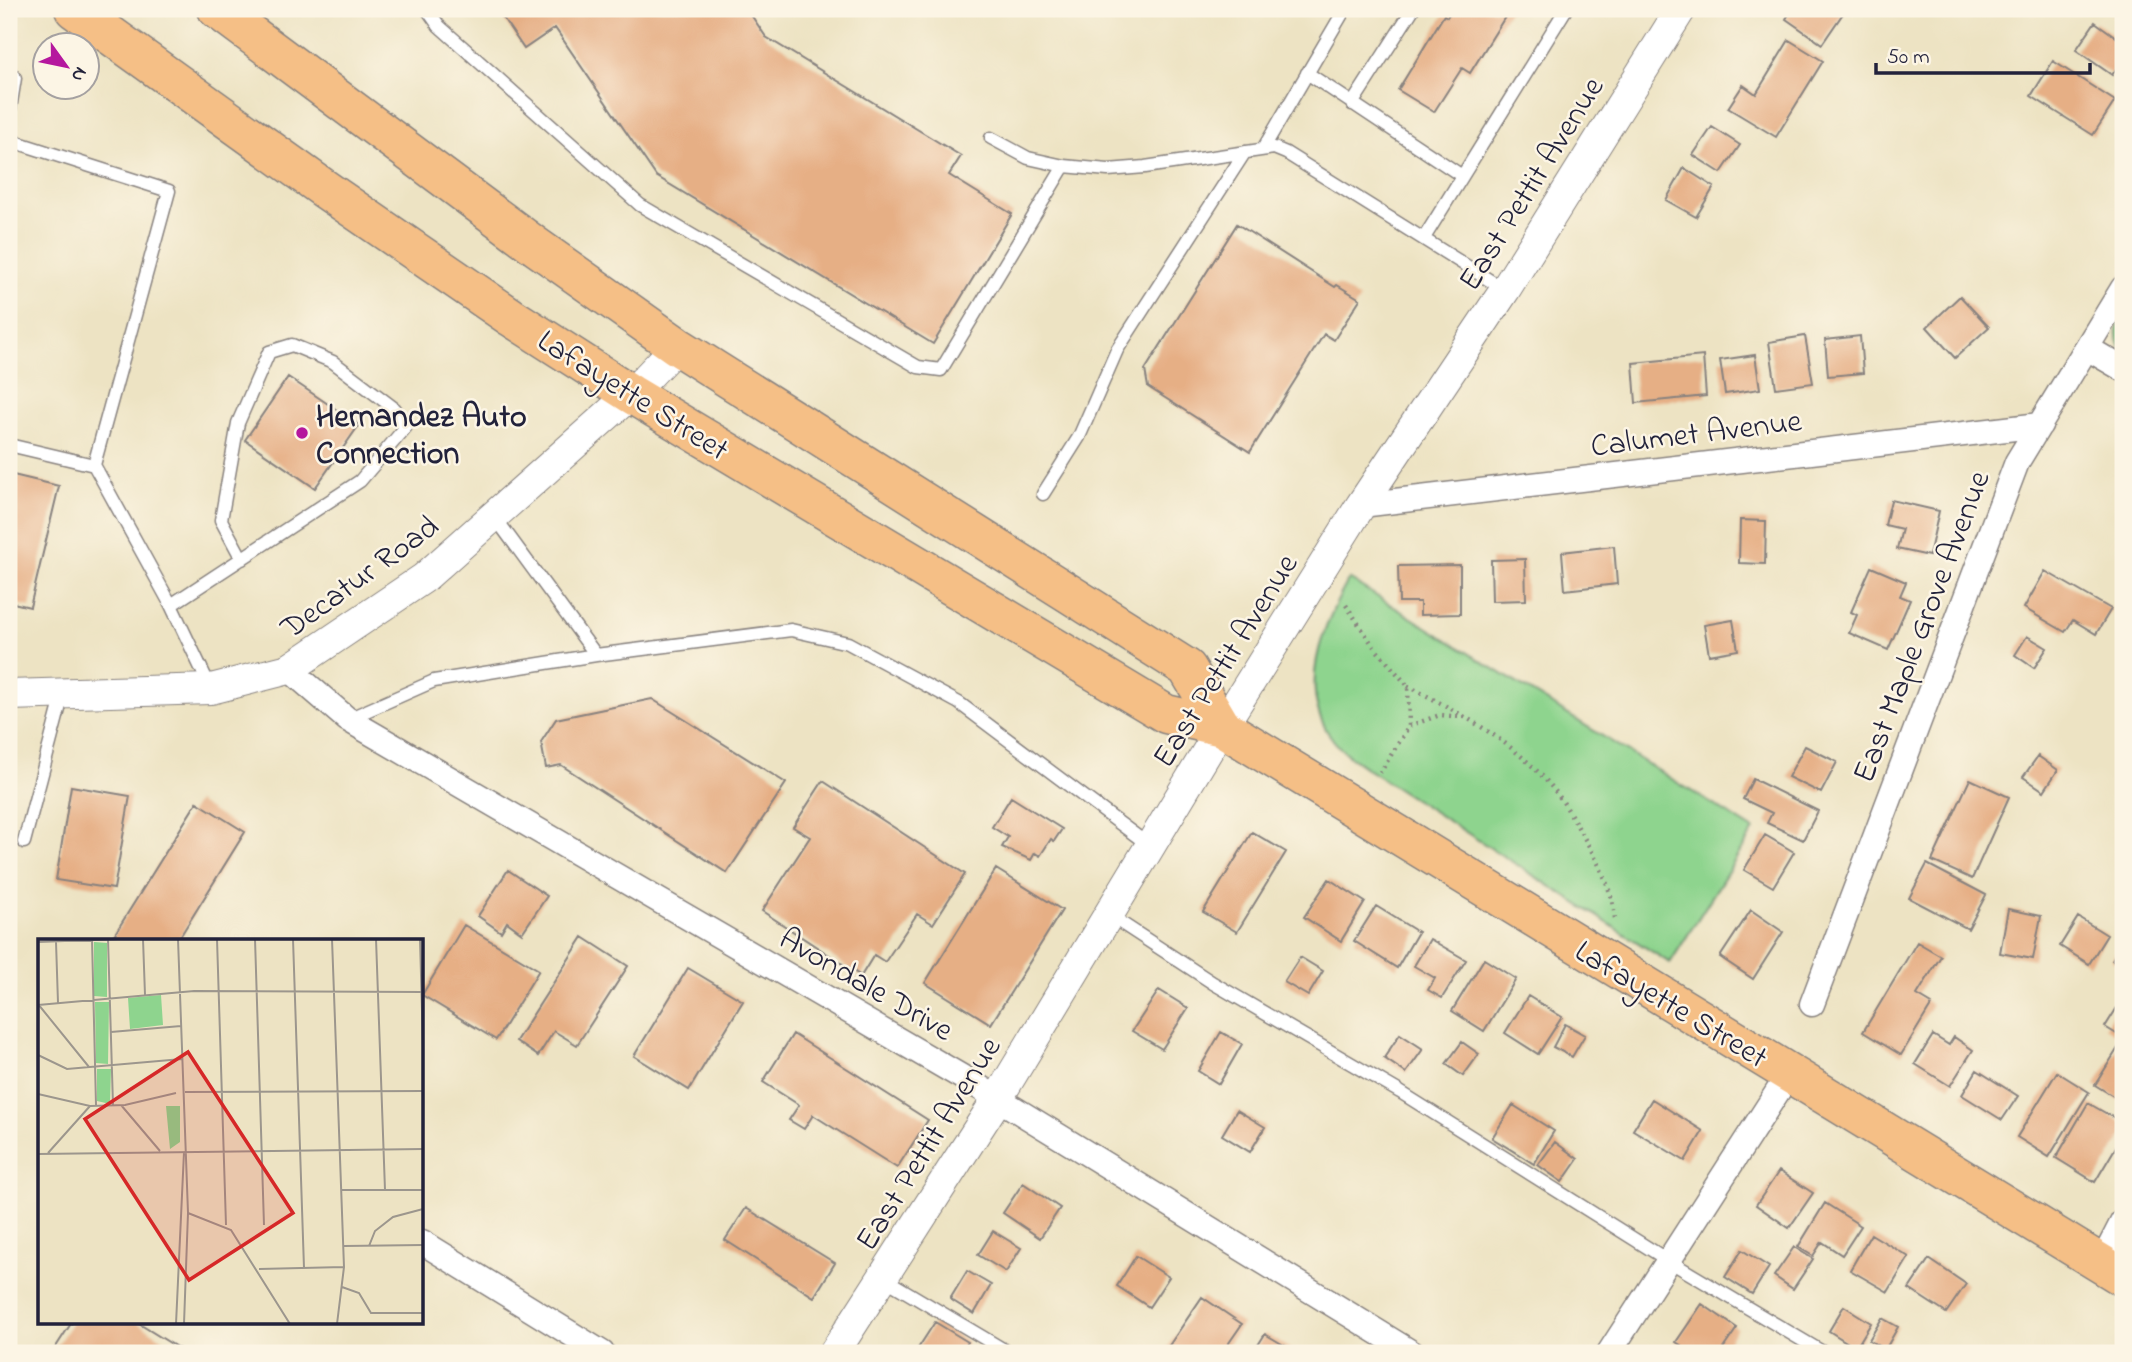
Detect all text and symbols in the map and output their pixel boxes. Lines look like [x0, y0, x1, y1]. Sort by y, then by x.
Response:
north arrow [32, 32, 102, 102]
scale bar [1876, 32, 2090, 76]
text: 50 m [1887, 43, 1930, 73]
text: N [63, 61, 93, 87]
street label: East Pettit Avenue [1448, 68, 1618, 301]
street label: Lafayette Street [527, 319, 737, 475]
place label: Hernandez Auto Connection [316, 395, 527, 479]
street label: Calumet Avenue [1588, 399, 1805, 472]
marker: Hernandez Auto Connection [294, 425, 310, 441]
street label: East Maple Grove Avenue [1842, 464, 2005, 790]
street label: Decatur Road [271, 505, 450, 653]
street label: East Pettit Avenue [1142, 545, 1312, 778]
street label: Avondale Drive [769, 917, 962, 1055]
street label: Lafayette Street [1565, 930, 1776, 1082]
inset map [38, 939, 424, 1324]
street label: East Pettit Avenue [845, 1028, 1015, 1261]

